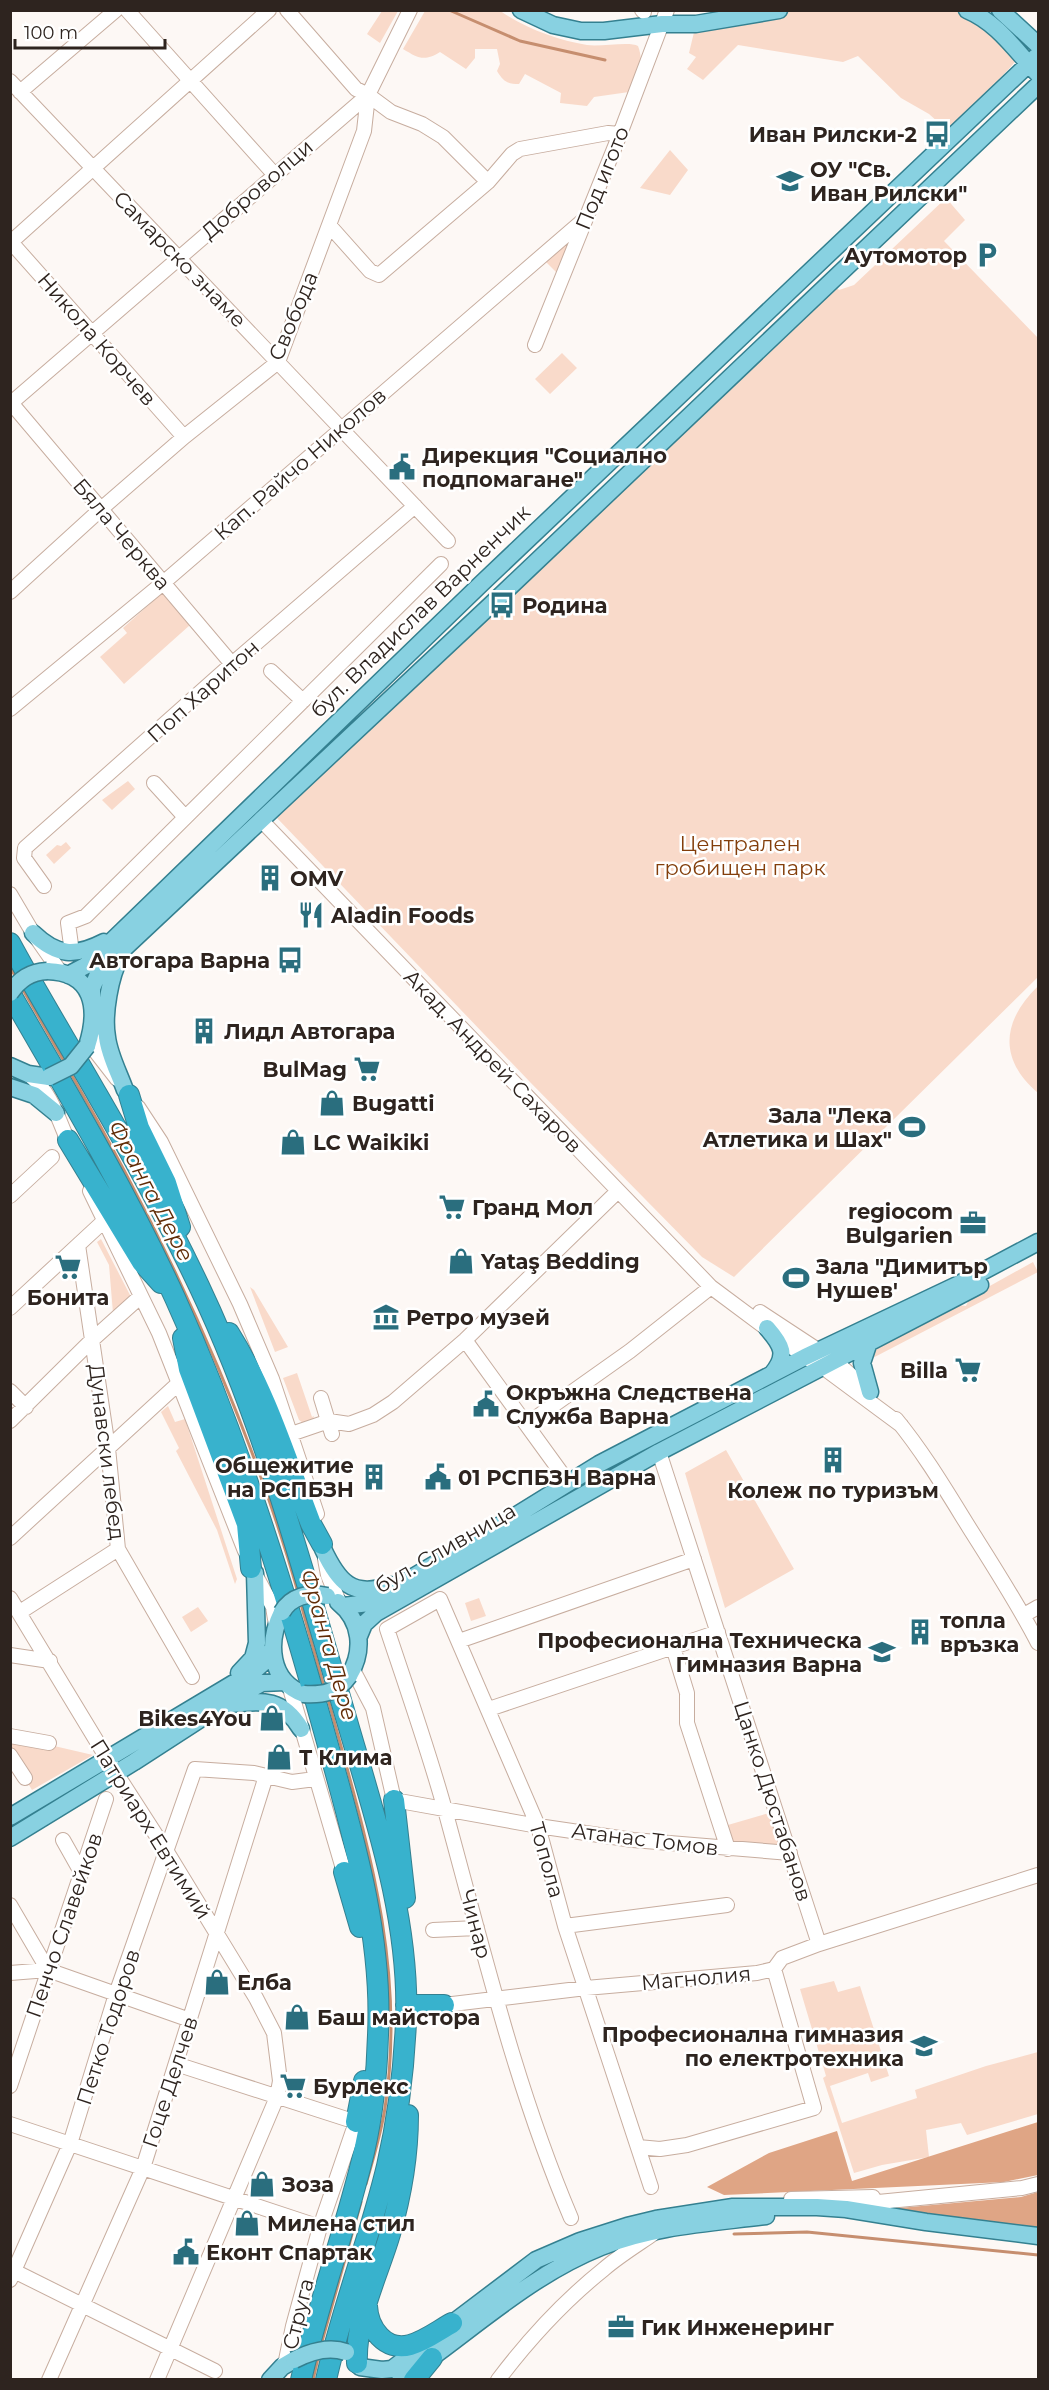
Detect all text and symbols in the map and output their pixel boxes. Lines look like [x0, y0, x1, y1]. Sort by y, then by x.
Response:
scale bar [15, 12, 165, 50]
text: 100 m [24, 22, 78, 44]
bus stop icon: Иван Рилски-2 [922, 119, 952, 149]
place label: Иван Рилски-2 [749, 122, 917, 147]
street label: Под игото [570, 123, 634, 233]
street label: Доброволци [196, 134, 318, 244]
place label: ОУ "Св. Иван Рилски" [810, 157, 967, 206]
school or university icon: ОУ "Св. Иван Рилски" [775, 166, 805, 196]
street label: Самарско знаме [108, 186, 252, 332]
parking icon: Аутомотор [972, 240, 1002, 270]
place label: Аутомотор [844, 243, 967, 268]
street label: Никола Корчев [32, 267, 162, 411]
street label: Свобода [263, 268, 323, 364]
street label: Кап. Райчо Николов [209, 383, 391, 545]
place label: Дирекция "Социално подпомагане" [422, 443, 667, 492]
public building icon: Дирекция "Социално подпомагане" [387, 452, 417, 482]
street label: Бяла Черква [68, 473, 176, 595]
street label: бул. Владислав Варненчик [305, 499, 535, 723]
bus stop icon: Родина [487, 590, 517, 620]
place label: Родина [522, 593, 607, 618]
street label: Поп Харитон [142, 634, 264, 748]
park label: Централен гробищен парк [654, 831, 826, 880]
building icon: OMV [255, 863, 285, 893]
place label: OMV [290, 866, 343, 891]
restaurant icon: Aladin Foods [296, 900, 326, 930]
place label: Aladin Foods [330, 903, 474, 928]
bus stop icon: Автогара Варна [275, 945, 305, 975]
place label: Автогара Варна [89, 948, 270, 973]
street label: Акад. Андрей Сахаров [399, 964, 587, 1158]
building icon: Лидл Автогара [189, 1016, 219, 1046]
place label: Лидл Автогара [224, 1019, 395, 1044]
supermarket icon: BulMag [352, 1054, 382, 1084]
place label: BulMag [262, 1057, 347, 1082]
shop icon: Bugatti [317, 1088, 347, 1118]
place label: Bugatti [352, 1091, 435, 1116]
place label: Зала "Лека Атлетика и Шах" [703, 1103, 892, 1152]
sports icon: Зала "Лека Атлетика и Шах" [897, 1112, 927, 1142]
water label: Франга Дере [102, 1116, 200, 1266]
shop icon: LC Waikiki [278, 1127, 308, 1157]
place label: LC Waikiki [313, 1130, 429, 1155]
supermarket icon: Гранд Мол [437, 1192, 467, 1222]
place label: Гранд Мол [472, 1195, 593, 1220]
place label: regiocom Bulgarien [845, 1199, 953, 1248]
office icon: regiocom Bulgarien [958, 1208, 988, 1238]
shop icon: Yataş Bedding [446, 1246, 476, 1276]
place label: Yataş Bedding [480, 1249, 640, 1274]
supermarket icon: Бонита [53, 1252, 83, 1282]
place label: Зала "Димитър Нушев' [815, 1254, 988, 1303]
sports icon: Зала "Димитър Нушев' [781, 1263, 811, 1293]
place label: Бонита [27, 1285, 109, 1310]
museum icon: Ретро музей [371, 1302, 401, 1332]
place label: Ретро музей [406, 1305, 550, 1330]
supermarket icon: Billa [953, 1355, 983, 1385]
place label: Billa [900, 1358, 948, 1383]
street label: Дунавски лебед [84, 1362, 130, 1542]
place label: Окръжна Следствена Служба Варна [506, 1380, 752, 1429]
public building icon: Окръжна Следствена Служба Варна [471, 1389, 501, 1419]
building icon: Колеж по туризъм [818, 1445, 848, 1475]
place label: Общежитие на РСПБЗН [215, 1453, 354, 1502]
building icon: Общежитие на РСПБЗН [359, 1462, 389, 1492]
public building icon: 01 РСПБЗН Варна [423, 1462, 453, 1492]
place label: 01 РСПБЗН Варна [458, 1465, 656, 1490]
place label: Колеж по туризъм [727, 1478, 939, 1503]
street label: бул. Сливница [370, 1498, 520, 1598]
water label: Франга Дере [295, 1566, 363, 1724]
place label: топла връзка [940, 1608, 1019, 1657]
building icon: топла връзка [905, 1617, 935, 1647]
place label: Професионална Техническа Гимназия Варна [537, 1628, 862, 1677]
school or university icon: Професионална Техническа Гимназия Варна [867, 1637, 897, 1667]
street label: Цанко Дюстабанов [729, 1698, 817, 1904]
shop icon: Bikes4You [257, 1703, 287, 1733]
place label: Bikes4You [138, 1706, 252, 1731]
street label: Патриарх Евтимий [85, 1734, 217, 1924]
shop icon: Т Клима [264, 1742, 294, 1772]
place label: Т Клима [299, 1745, 392, 1770]
street label: Атанас Томов [570, 1818, 720, 1860]
street label: Топола [524, 1819, 570, 1901]
street label: Пенчо Славейков [21, 1829, 107, 2021]
street label: Чинар [455, 1887, 497, 1961]
street label: Петко Тодоров [71, 1946, 145, 2108]
street label: Магнолия [640, 1961, 752, 1995]
shop icon: Елба [202, 1967, 232, 1997]
place label: Елба [237, 1970, 292, 1995]
shop icon: Баш майстора [282, 2002, 312, 2032]
place label: Баш майстора [317, 2005, 480, 2030]
street label: Гоце Делчев [137, 2013, 203, 2151]
place label: Професионална гимназия по електротехника [602, 2022, 904, 2071]
school or university icon: Професионална гимназия по електротехника [909, 2031, 939, 2061]
supermarket icon: Бурлекс [278, 2071, 308, 2101]
place label: Бурлекс [313, 2074, 409, 2099]
shop icon: Зоза [247, 2169, 277, 2199]
place label: Зоза [281, 2172, 334, 2197]
shop icon: Милена стил [232, 2208, 262, 2238]
place label: Милена стил [267, 2211, 415, 2236]
public building icon: Еконт Спартак [171, 2237, 201, 2267]
place label: Еконт Спартак [206, 2240, 373, 2265]
street label: Струга [277, 2276, 319, 2352]
office icon: Гик Инженеринг [606, 2312, 636, 2342]
place label: Гик Инженеринг [641, 2315, 834, 2340]

